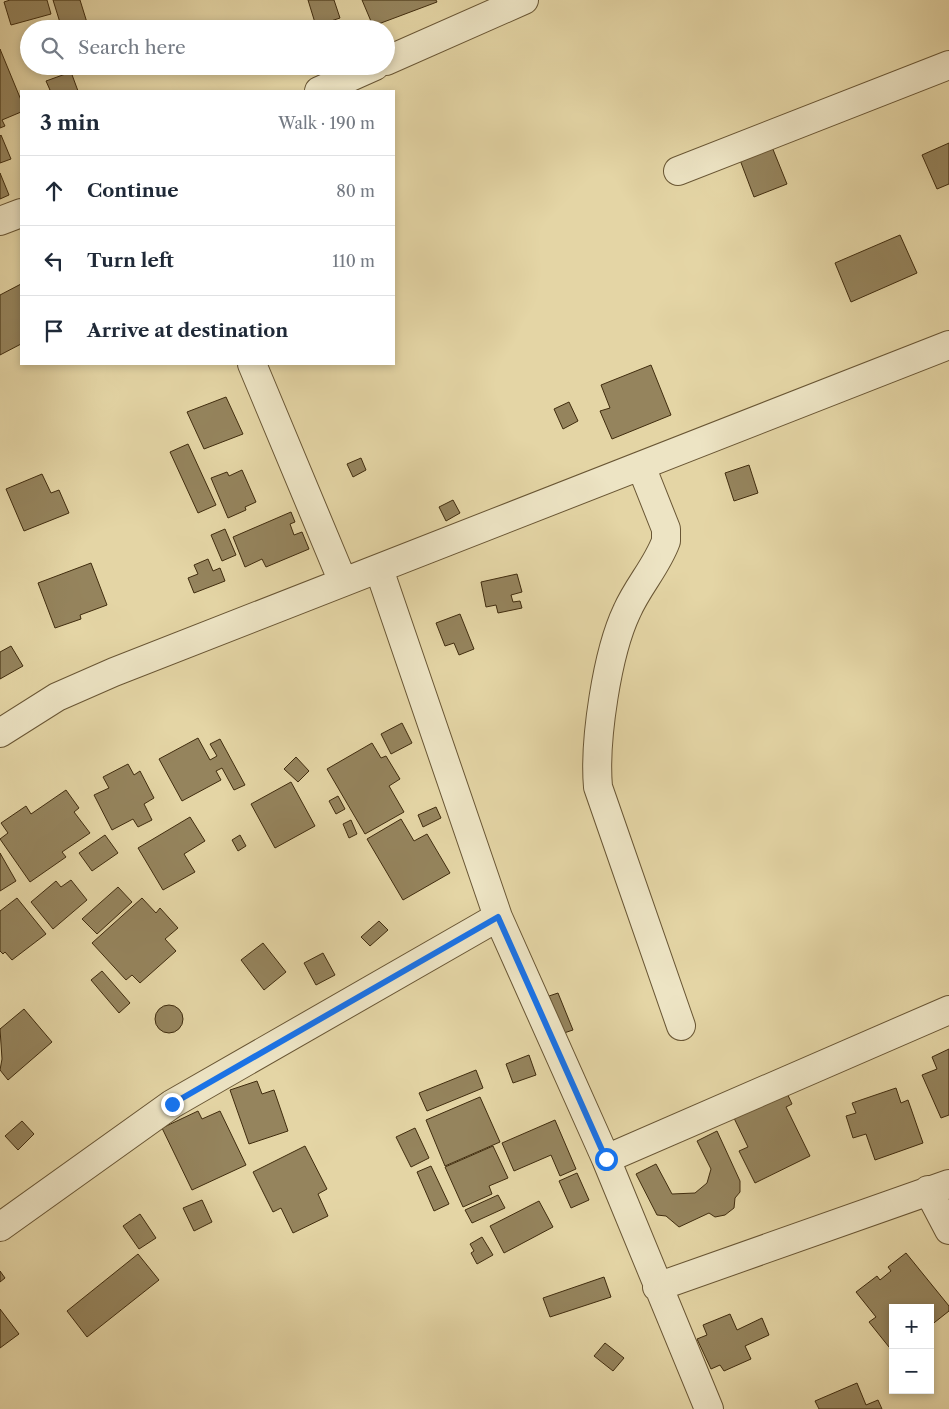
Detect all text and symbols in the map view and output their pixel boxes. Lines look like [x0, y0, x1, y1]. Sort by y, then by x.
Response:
search box [20, 20, 395, 75]
icon: search [38, 34, 66, 62]
text: Search here [78, 36, 186, 59]
text: 3 min [40, 110, 100, 135]
text: Walk · 190 m [278, 113, 375, 133]
icon: ahead [40, 177, 68, 205]
text: Continue [87, 179, 179, 202]
text: 80 m [336, 181, 375, 201]
icon: left [40, 247, 68, 275]
text: Turn left [87, 249, 174, 272]
text: 110 m [332, 251, 375, 271]
icon: arrive [40, 317, 68, 345]
text: Arrive at destination [87, 319, 288, 342]
route end [161, 1093, 184, 1116]
route start [595, 1148, 618, 1171]
map controls [889, 1304, 934, 1394]
button: + [889, 1304, 934, 1349]
button: − [889, 1349, 934, 1394]

